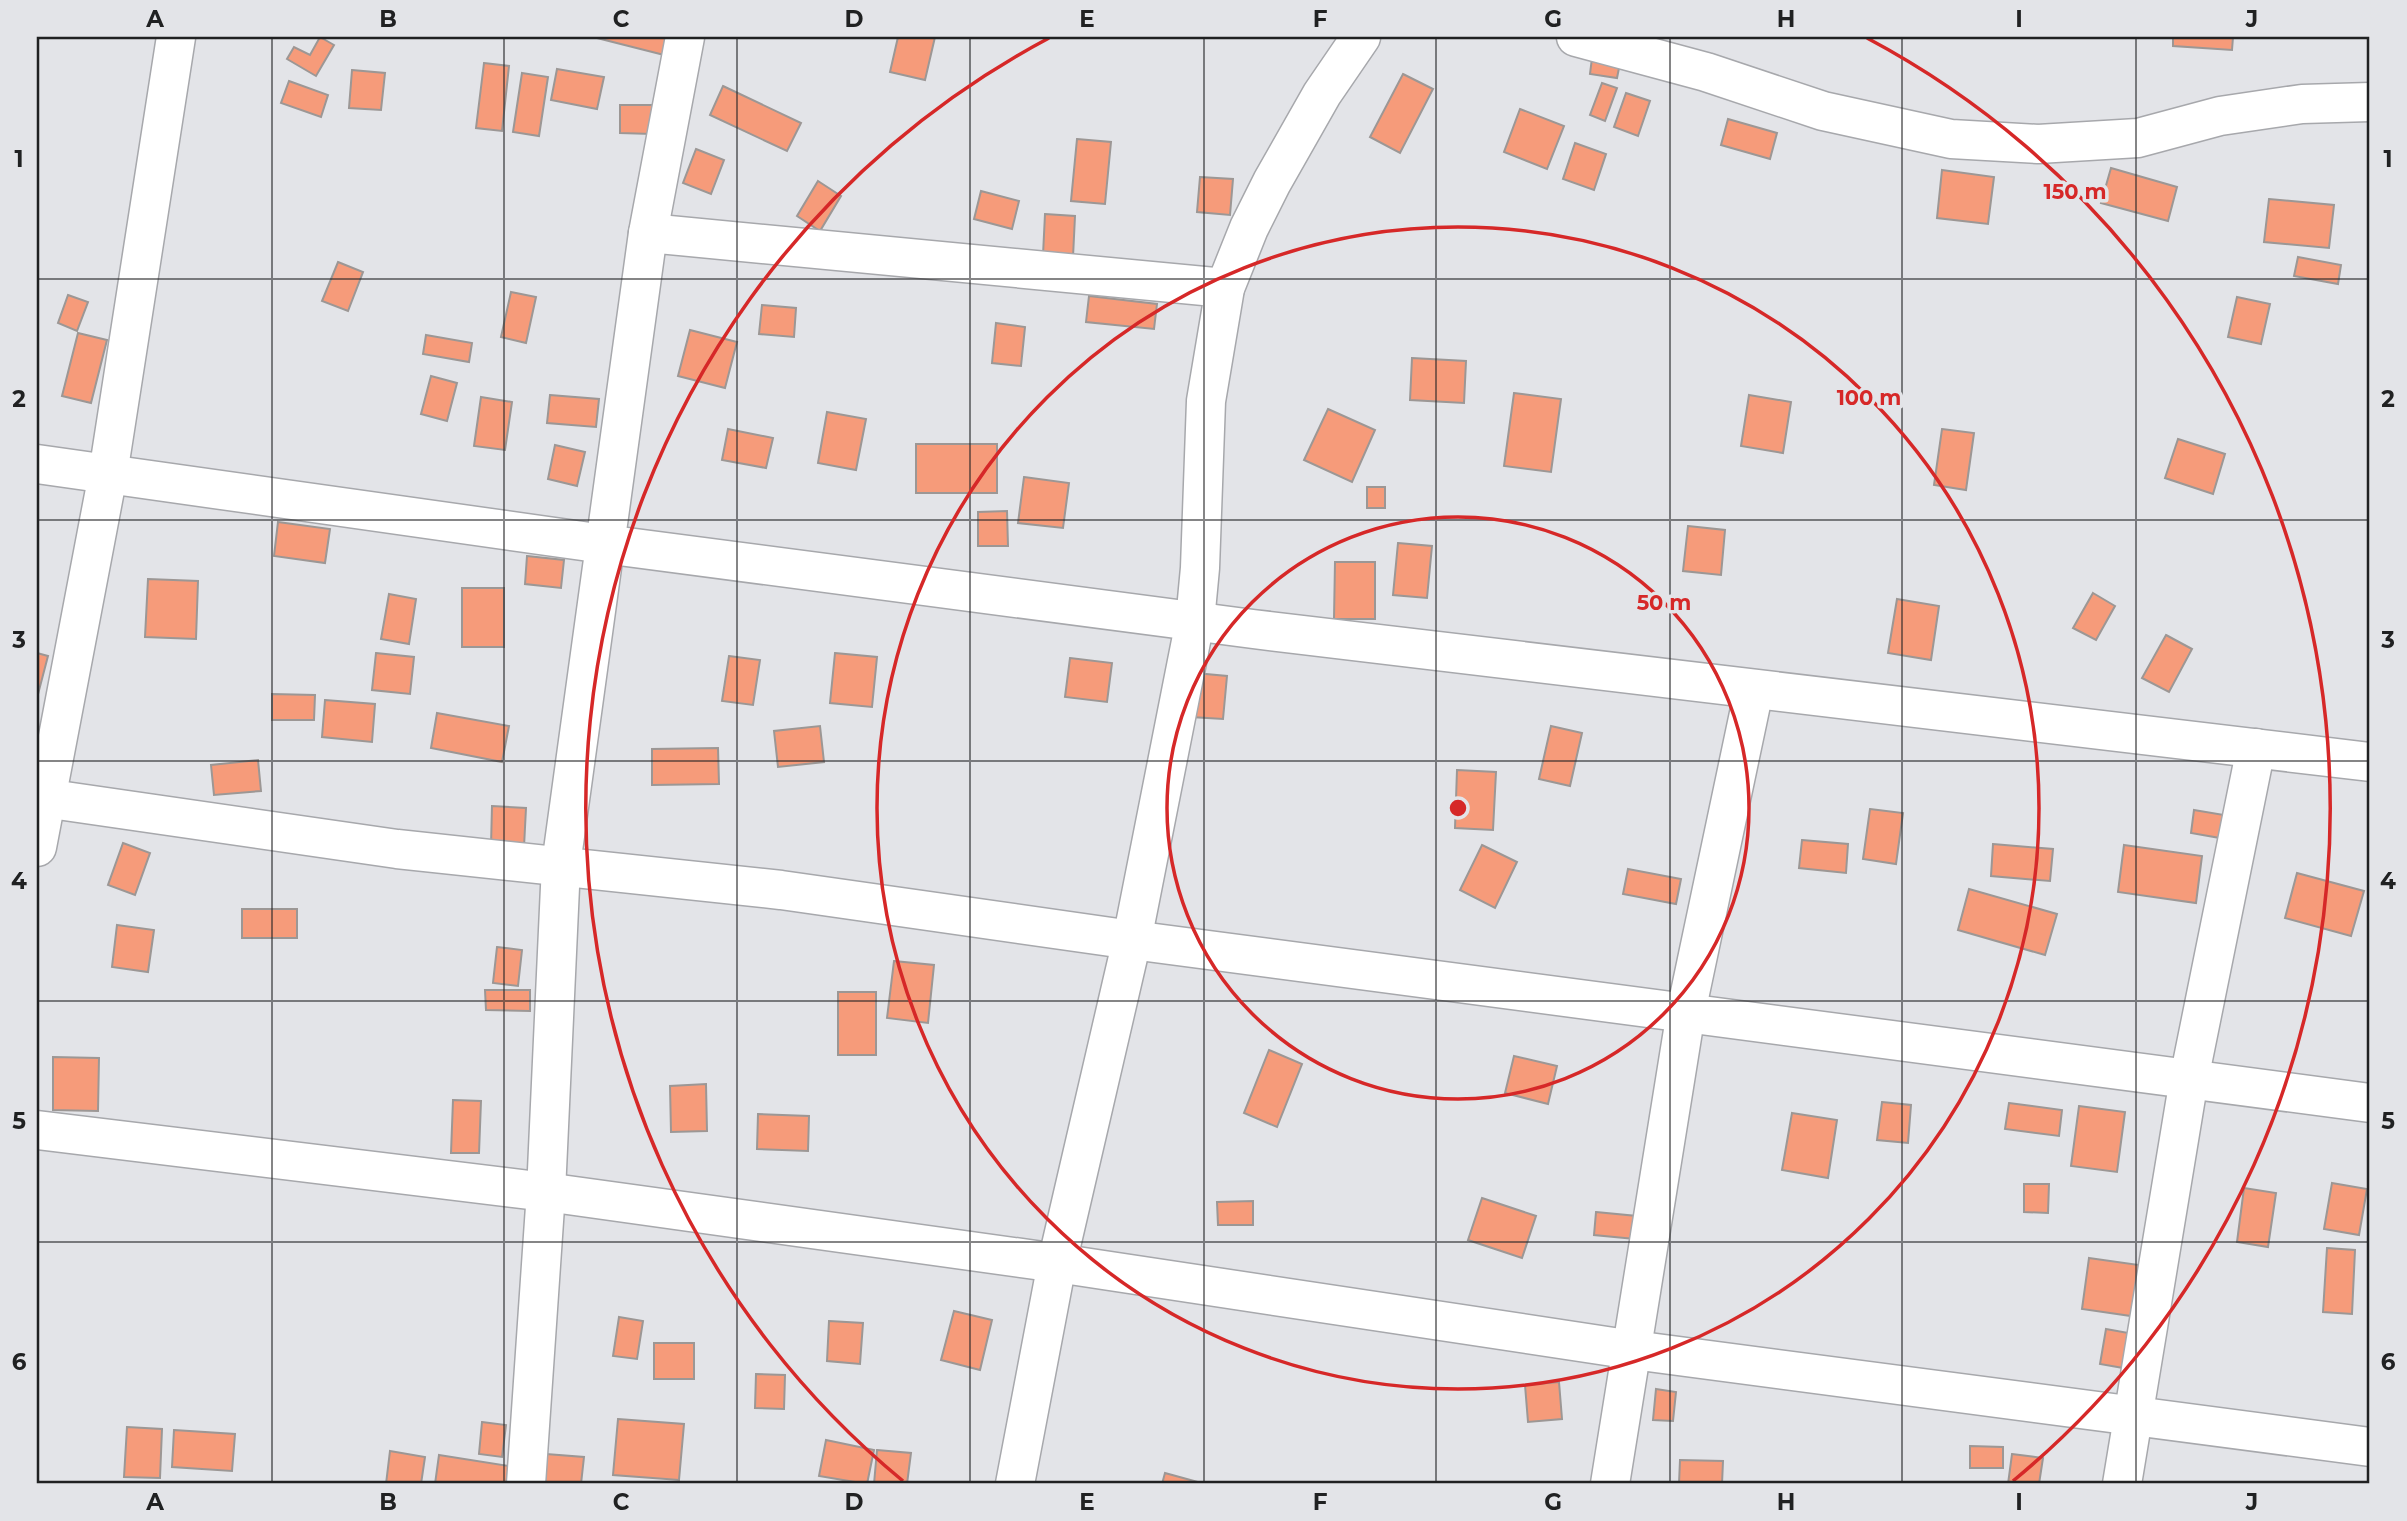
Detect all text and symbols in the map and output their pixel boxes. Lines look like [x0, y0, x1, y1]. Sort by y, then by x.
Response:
text: A [145, 5, 164, 33]
text: B [379, 5, 397, 33]
text: C [613, 5, 630, 33]
text: D [845, 5, 864, 33]
text: E [1079, 5, 1095, 33]
text: F [1313, 5, 1328, 33]
text: G [1544, 5, 1562, 33]
text: H [1777, 5, 1795, 33]
text: I [2015, 5, 2023, 33]
text: J [2245, 5, 2258, 33]
text: 1 [14, 145, 24, 173]
text: 1 [2383, 145, 2393, 173]
text: 150 m [2044, 179, 2106, 204]
text: 2 [12, 385, 26, 413]
text: 100 m [1837, 385, 1901, 410]
text: 2 [2381, 385, 2395, 413]
text: 50 m [1637, 590, 1691, 615]
text: 3 [11, 626, 26, 654]
text: 3 [2380, 626, 2395, 654]
centre of rings [1446, 796, 1470, 820]
text: 4 [11, 867, 27, 895]
text: 4 [2380, 867, 2396, 895]
text: 5 [12, 1107, 26, 1135]
text: 5 [2381, 1107, 2395, 1135]
text: 6 [12, 1348, 27, 1376]
text: 6 [2381, 1348, 2396, 1376]
text: A [145, 1488, 164, 1516]
text: B [379, 1488, 397, 1516]
text: C [613, 1488, 630, 1516]
text: D [845, 1488, 864, 1516]
text: E [1079, 1488, 1095, 1516]
text: F [1313, 1488, 1328, 1516]
text: G [1544, 1488, 1562, 1516]
text: H [1777, 1488, 1795, 1516]
text: I [2015, 1488, 2023, 1516]
text: J [2245, 1488, 2258, 1516]

